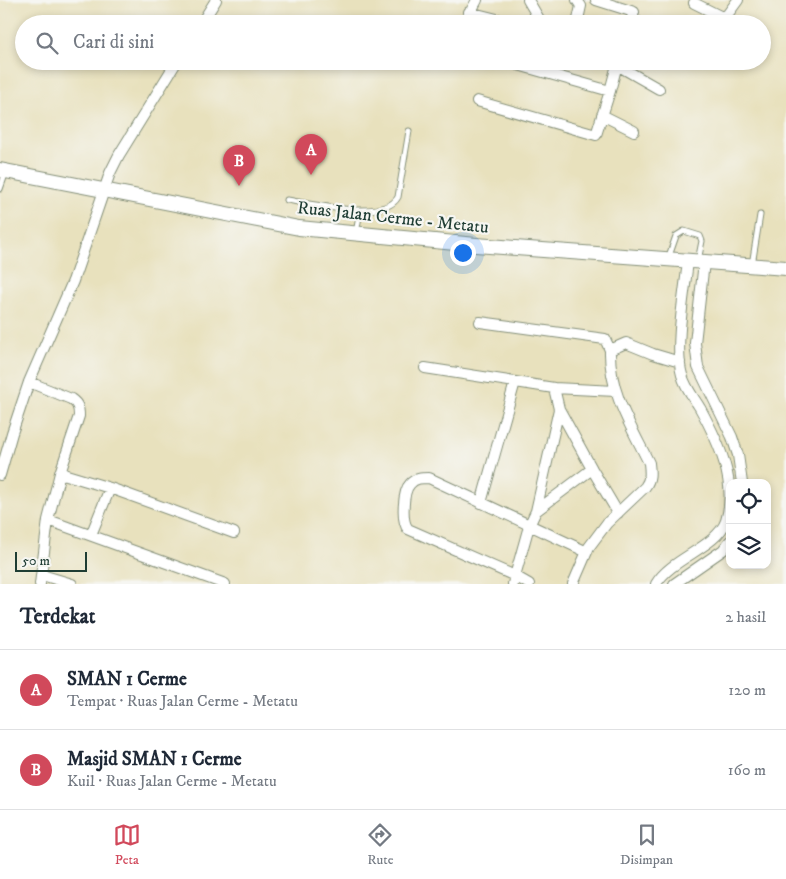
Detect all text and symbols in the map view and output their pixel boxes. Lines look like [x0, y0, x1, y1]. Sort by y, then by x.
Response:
search box [15, 15, 771, 70]
icon: search [33, 29, 61, 57]
text: Cari di sini [73, 31, 154, 54]
pin: A [295, 134, 327, 175]
pin: B [223, 145, 255, 186]
street label: Ruas Jalan Cerme - Metatu [296, 197, 490, 239]
your location [450, 240, 476, 266]
map controls [726, 479, 771, 569]
button: locate [726, 479, 771, 524]
button: layers [726, 524, 771, 569]
scale bar [15, 549, 88, 572]
text: 50 m [22, 552, 50, 570]
text: Terdekat [20, 604, 95, 630]
text: 2 hasil [725, 607, 766, 627]
text: SMAN 1 Cerme [67, 668, 187, 691]
text: A [31, 680, 41, 700]
text: 120 m [728, 680, 766, 700]
text: Tempat · Ruas Jalan Cerme - Metatu [67, 691, 298, 711]
text: Masjid SMAN 1 Cerme [67, 748, 242, 771]
text: B [31, 760, 41, 780]
text: 160 m [728, 760, 766, 780]
text: Kuil · Ruas Jalan Cerme - Metatu [67, 771, 277, 791]
tab: Peta [113, 821, 141, 869]
tab: Rute [366, 821, 394, 869]
tab: Disimpan [620, 821, 673, 869]

